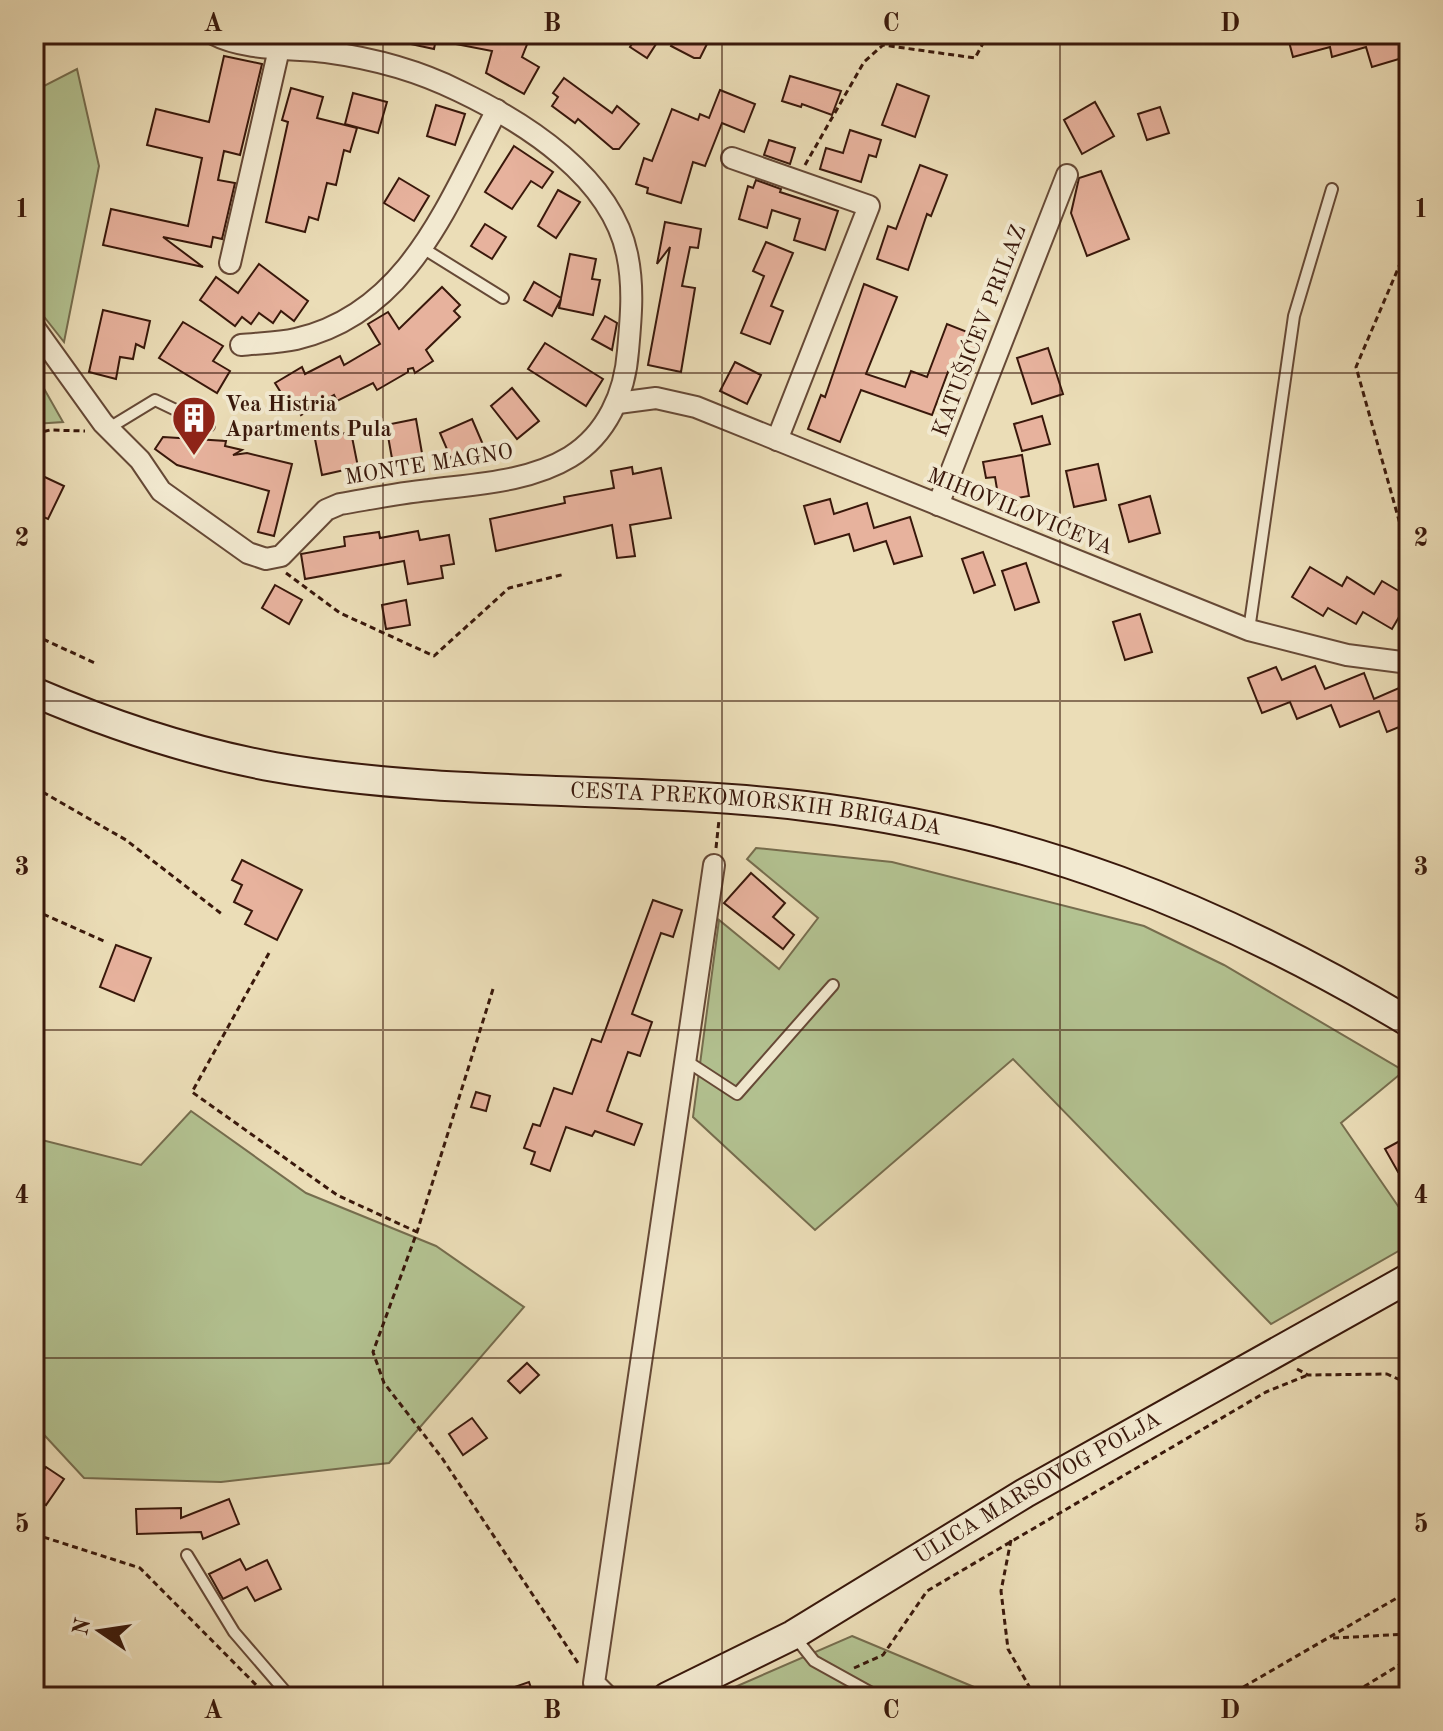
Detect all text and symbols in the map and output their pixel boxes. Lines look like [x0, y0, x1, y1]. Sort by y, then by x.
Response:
text: A [203, 11, 223, 37]
text: B [543, 11, 561, 37]
text: C [882, 11, 900, 37]
text: D [1220, 11, 1240, 37]
text: 1 [14, 197, 30, 223]
text: 1 [1413, 197, 1429, 223]
street label: KATUŠIĆEV PRILAZ [926, 221, 1031, 440]
building icon: Vea Histria Apartments Pula [170, 394, 218, 457]
place label: Vea Histria Apartments Pula [225, 394, 392, 441]
street label: MONTE MAGNO [343, 441, 515, 489]
street label: MIHOVILOVIĆEVA [924, 461, 1118, 559]
text: 2 [14, 526, 30, 552]
text: 2 [1413, 526, 1429, 552]
street label: CESTA PREKOMORSKIH BRIGADA [570, 780, 944, 840]
text: 3 [14, 855, 30, 881]
text: 3 [1413, 855, 1429, 881]
text: 4 [14, 1183, 30, 1209]
text: 4 [1413, 1183, 1429, 1209]
street label: ULICA MARSOVOG POLJA [911, 1408, 1165, 1569]
text: 5 [14, 1512, 30, 1538]
text: 5 [1413, 1512, 1429, 1538]
north arrow [60, 1591, 140, 1671]
text: N [70, 1616, 95, 1638]
text: A [203, 1698, 223, 1724]
text: B [543, 1698, 561, 1724]
text: C [882, 1698, 900, 1724]
text: D [1220, 1698, 1240, 1724]

